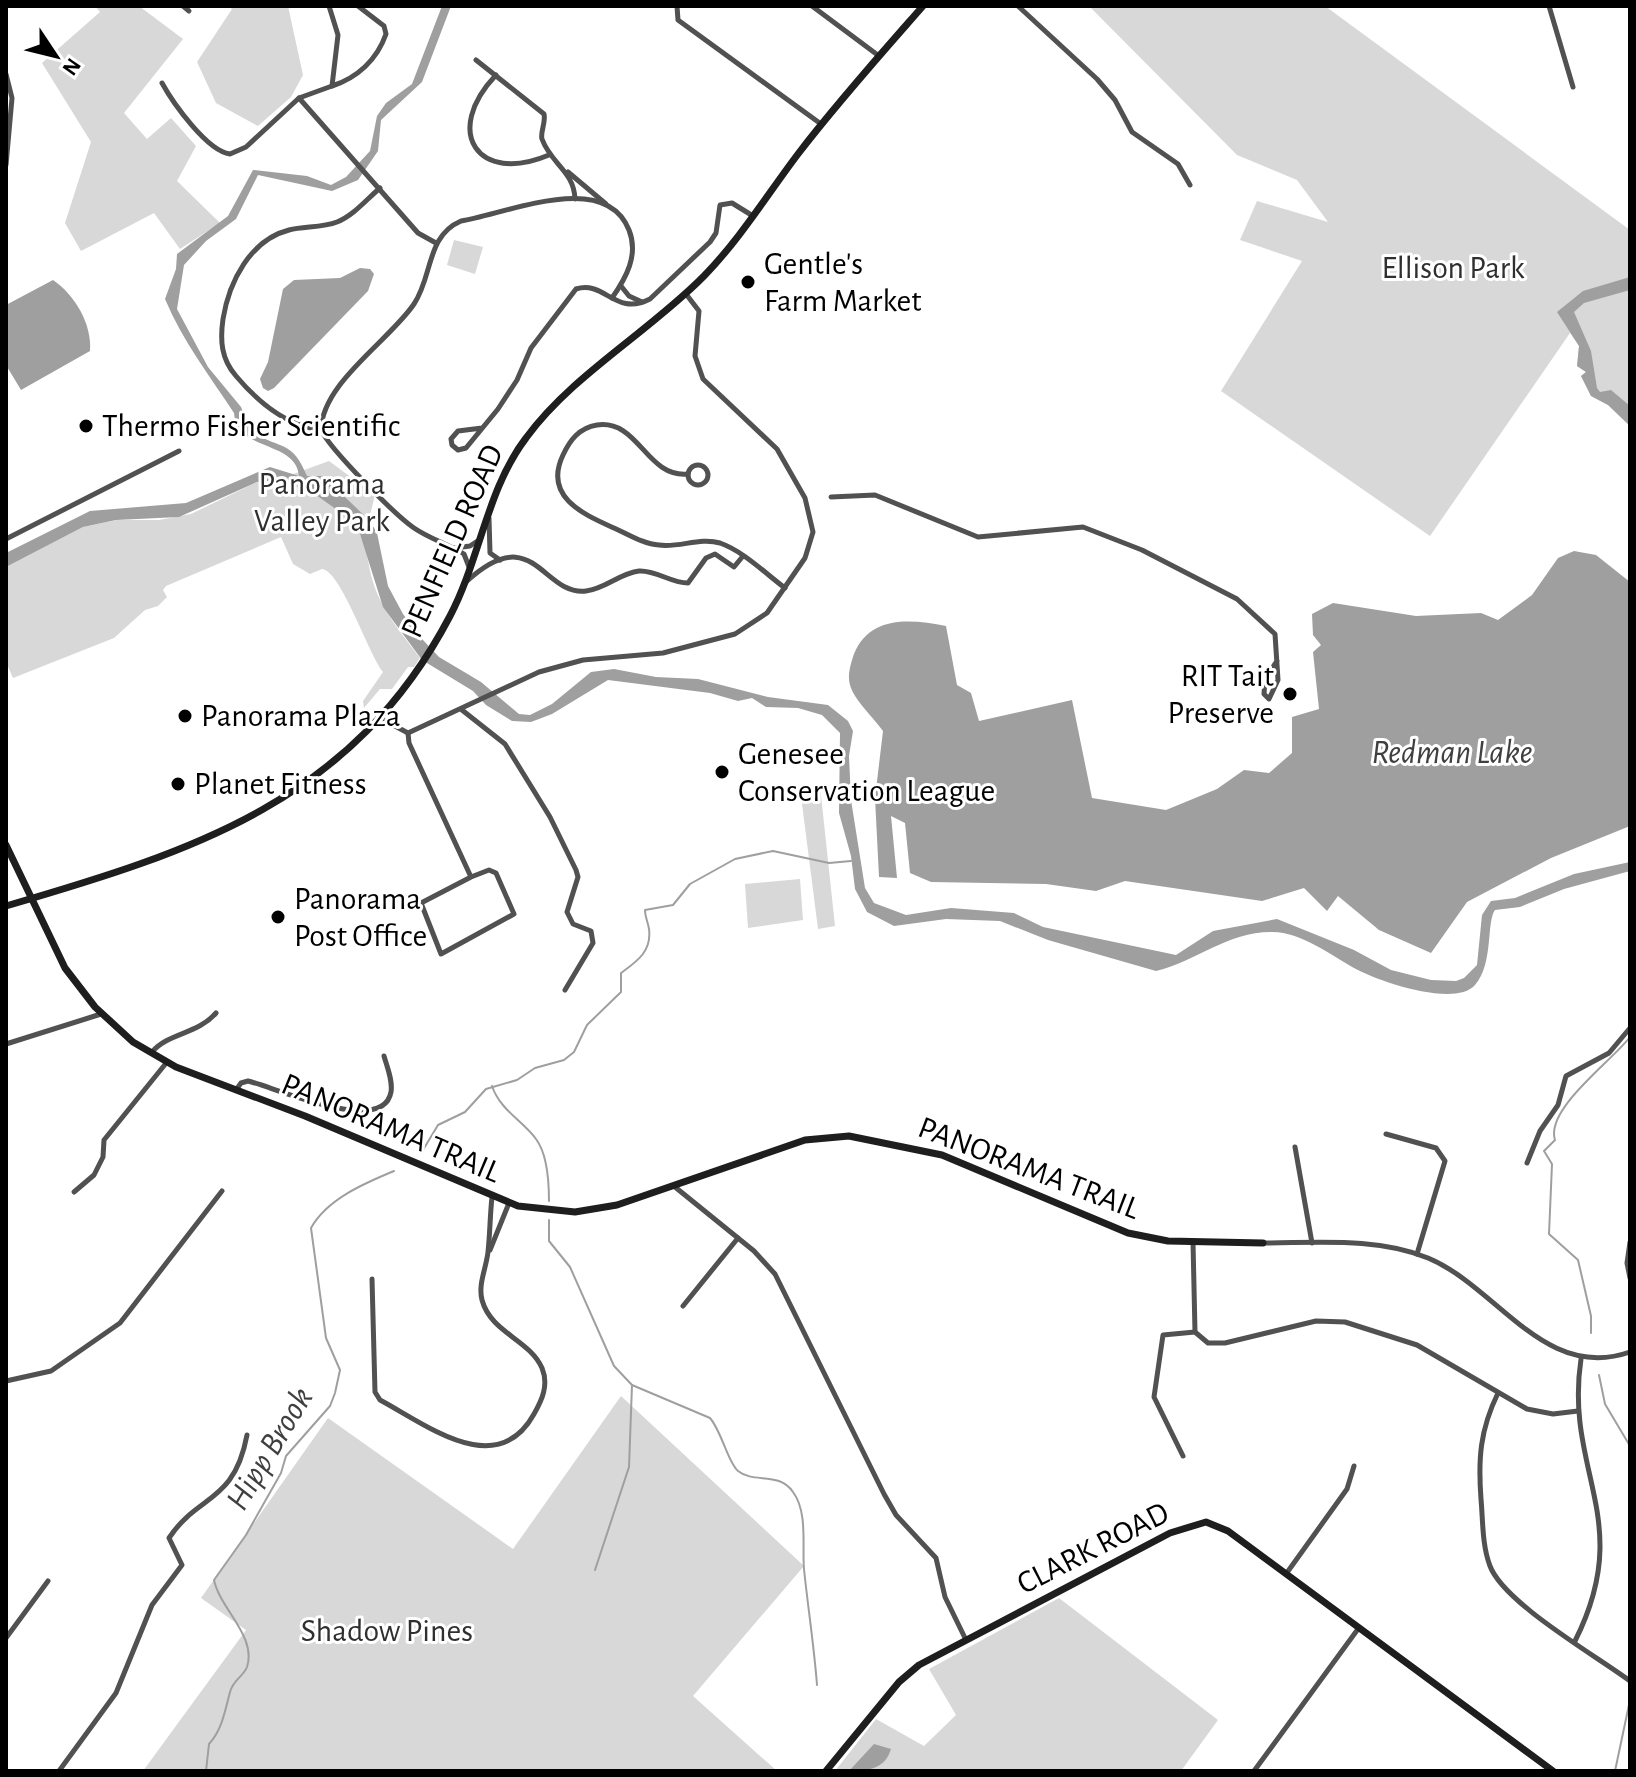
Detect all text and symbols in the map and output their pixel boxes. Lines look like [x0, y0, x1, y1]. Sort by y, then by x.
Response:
north arrow [16, 16, 96, 96]
text: N [58, 54, 85, 79]
place label: Gentle's Farm Market [764, 248, 921, 317]
park label: Ellison Park [1381, 252, 1525, 284]
marker: Gentle's Farm Market [739, 273, 757, 291]
place label: Thermo Fisher Scientific [102, 410, 400, 442]
marker: Thermo Fisher Scientific [77, 417, 95, 435]
street label: PENFIELD ROAD [395, 440, 509, 642]
park label: Panorama Valley Park [254, 468, 390, 537]
place label: RIT Tait Preserve [1168, 660, 1274, 729]
marker: RIT Tait Preserve [1281, 685, 1299, 703]
place label: Panorama Plaza [201, 700, 401, 732]
marker: Panorama Plaza [176, 707, 194, 725]
water label: Redman Lake [1371, 736, 1533, 770]
place label: Genesee Conservation League [738, 738, 995, 807]
marker: Genesee Conservation League [713, 763, 731, 781]
place label: Planet Fitness [194, 768, 367, 800]
marker: Planet Fitness [169, 775, 187, 793]
place label: Panorama Post Office [294, 883, 427, 952]
marker: Panorama Post Office [269, 908, 287, 926]
street label: PANORAMA TRAIL [277, 1068, 506, 1189]
street label: PANORAMA TRAIL [914, 1111, 1145, 1225]
water label: Hipp Brook [220, 1382, 320, 1516]
street label: CLARK ROAD [1012, 1496, 1174, 1600]
park label: Shadow Pines [301, 1615, 473, 1647]

